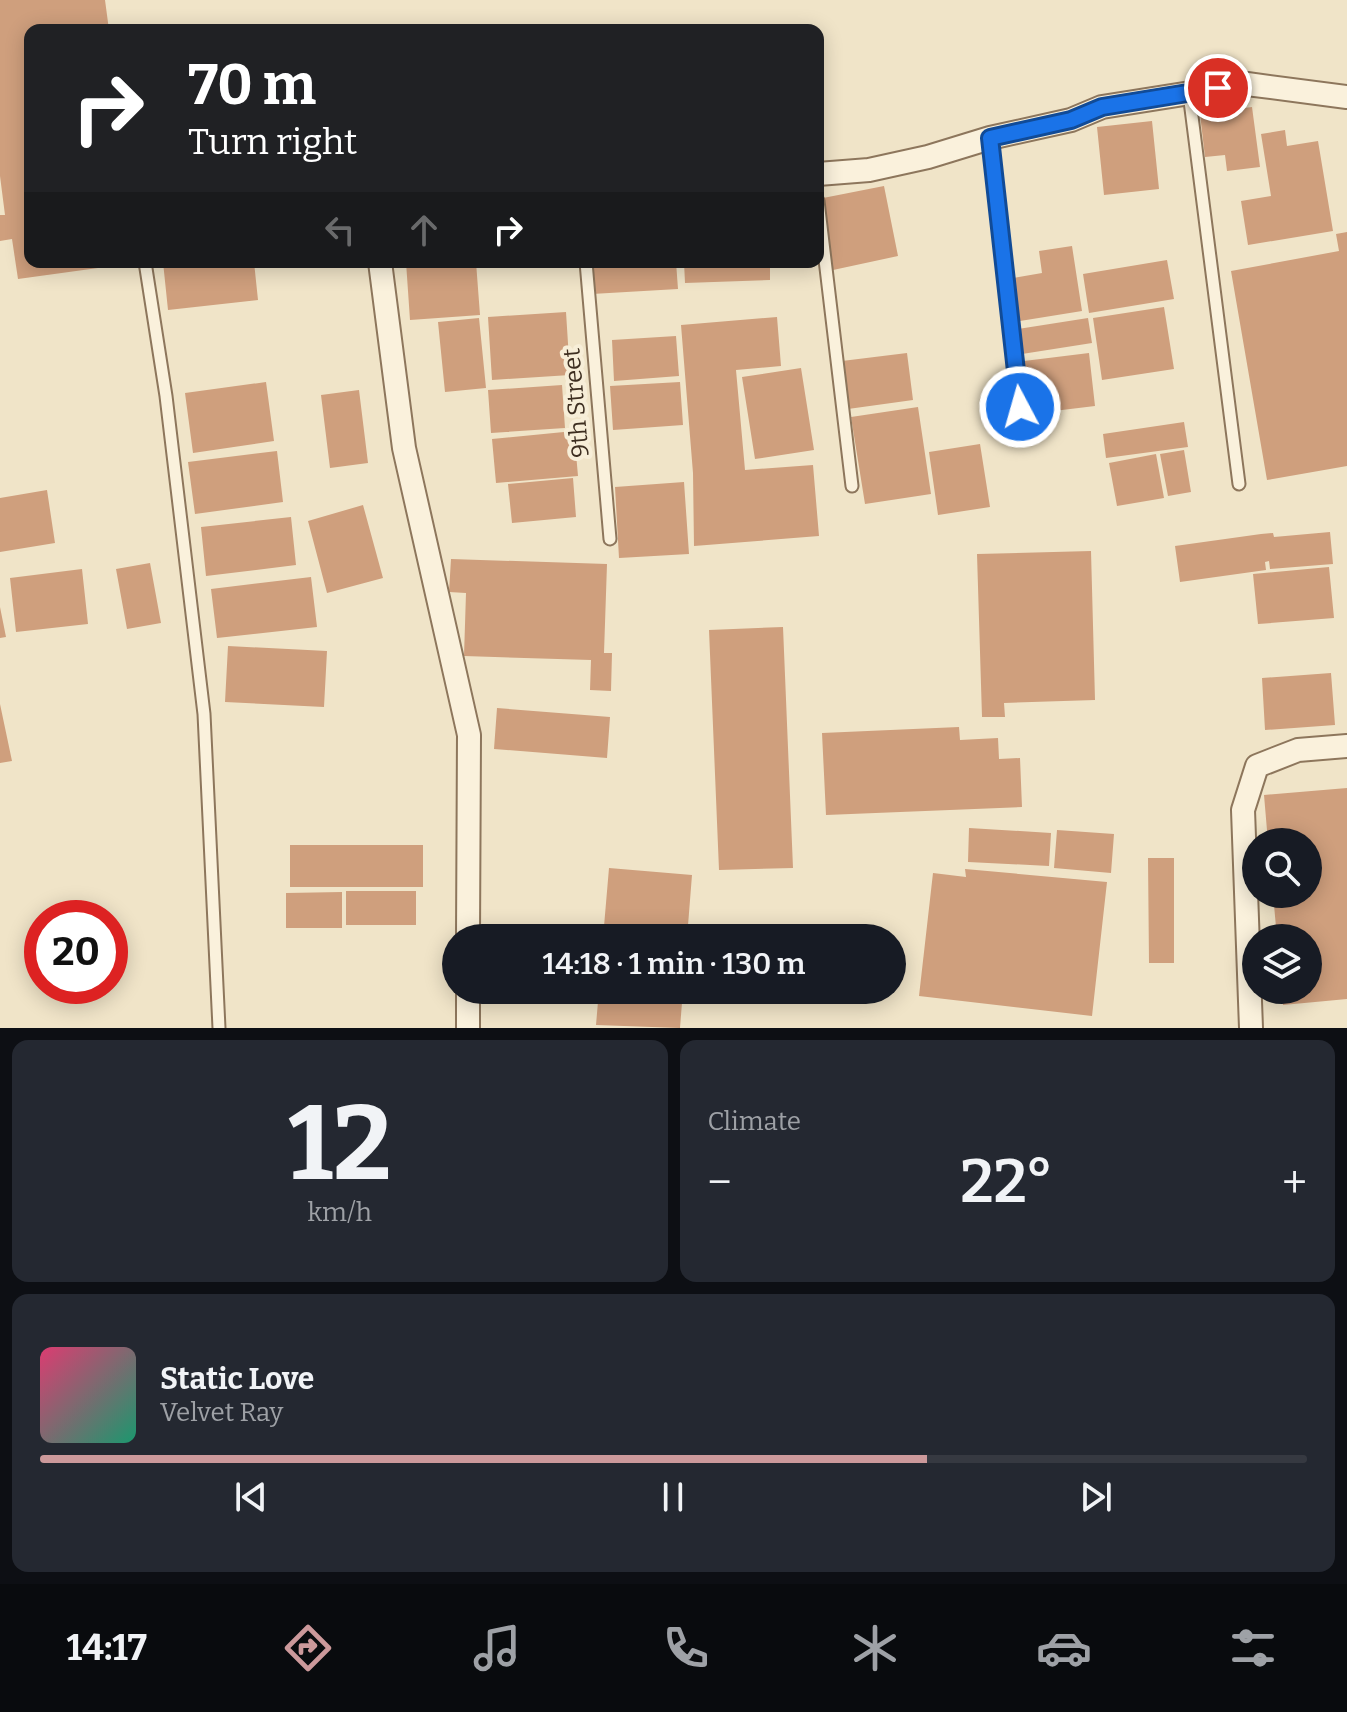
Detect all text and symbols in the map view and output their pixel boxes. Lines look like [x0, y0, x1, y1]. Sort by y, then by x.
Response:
text: 70 m [188, 52, 316, 119]
pin [1184, 54, 1252, 122]
icon: right [56, 56, 160, 160]
icon: arrive [1196, 66, 1240, 110]
text: Turn right [188, 120, 357, 164]
icon: left [318, 208, 362, 252]
icon: ahead [402, 208, 446, 252]
icon: right [486, 208, 530, 252]
street label: 9th Street [557, 347, 595, 459]
position arrow [978, 365, 1062, 449]
map controls [1242, 828, 1322, 1004]
button: search [1242, 828, 1322, 908]
speed limit sign: 20 [24, 900, 128, 1004]
button: layers [1242, 924, 1322, 1004]
text: 14:18 · 1 min · 130 m [543, 946, 805, 982]
text: 12 [288, 1082, 391, 1207]
text: Climate [708, 1106, 801, 1137]
text: 22° [960, 1146, 1054, 1218]
text: − [708, 1156, 732, 1209]
text: + [1282, 1156, 1307, 1209]
text: km/h [308, 1197, 372, 1228]
text: Static Love [160, 1361, 314, 1397]
text: Velvet Ray [160, 1397, 283, 1428]
icon: previous [229, 1475, 273, 1519]
icon: pause [651, 1475, 695, 1519]
icon: next [1074, 1475, 1118, 1519]
icon: directions [280, 1620, 336, 1676]
icon: music [469, 1620, 525, 1676]
icon: phone [658, 1620, 714, 1676]
icon: climate [847, 1620, 903, 1676]
icon: car [1036, 1620, 1092, 1676]
icon: filters [1225, 1620, 1281, 1676]
text: 14:17 [66, 1626, 147, 1670]

